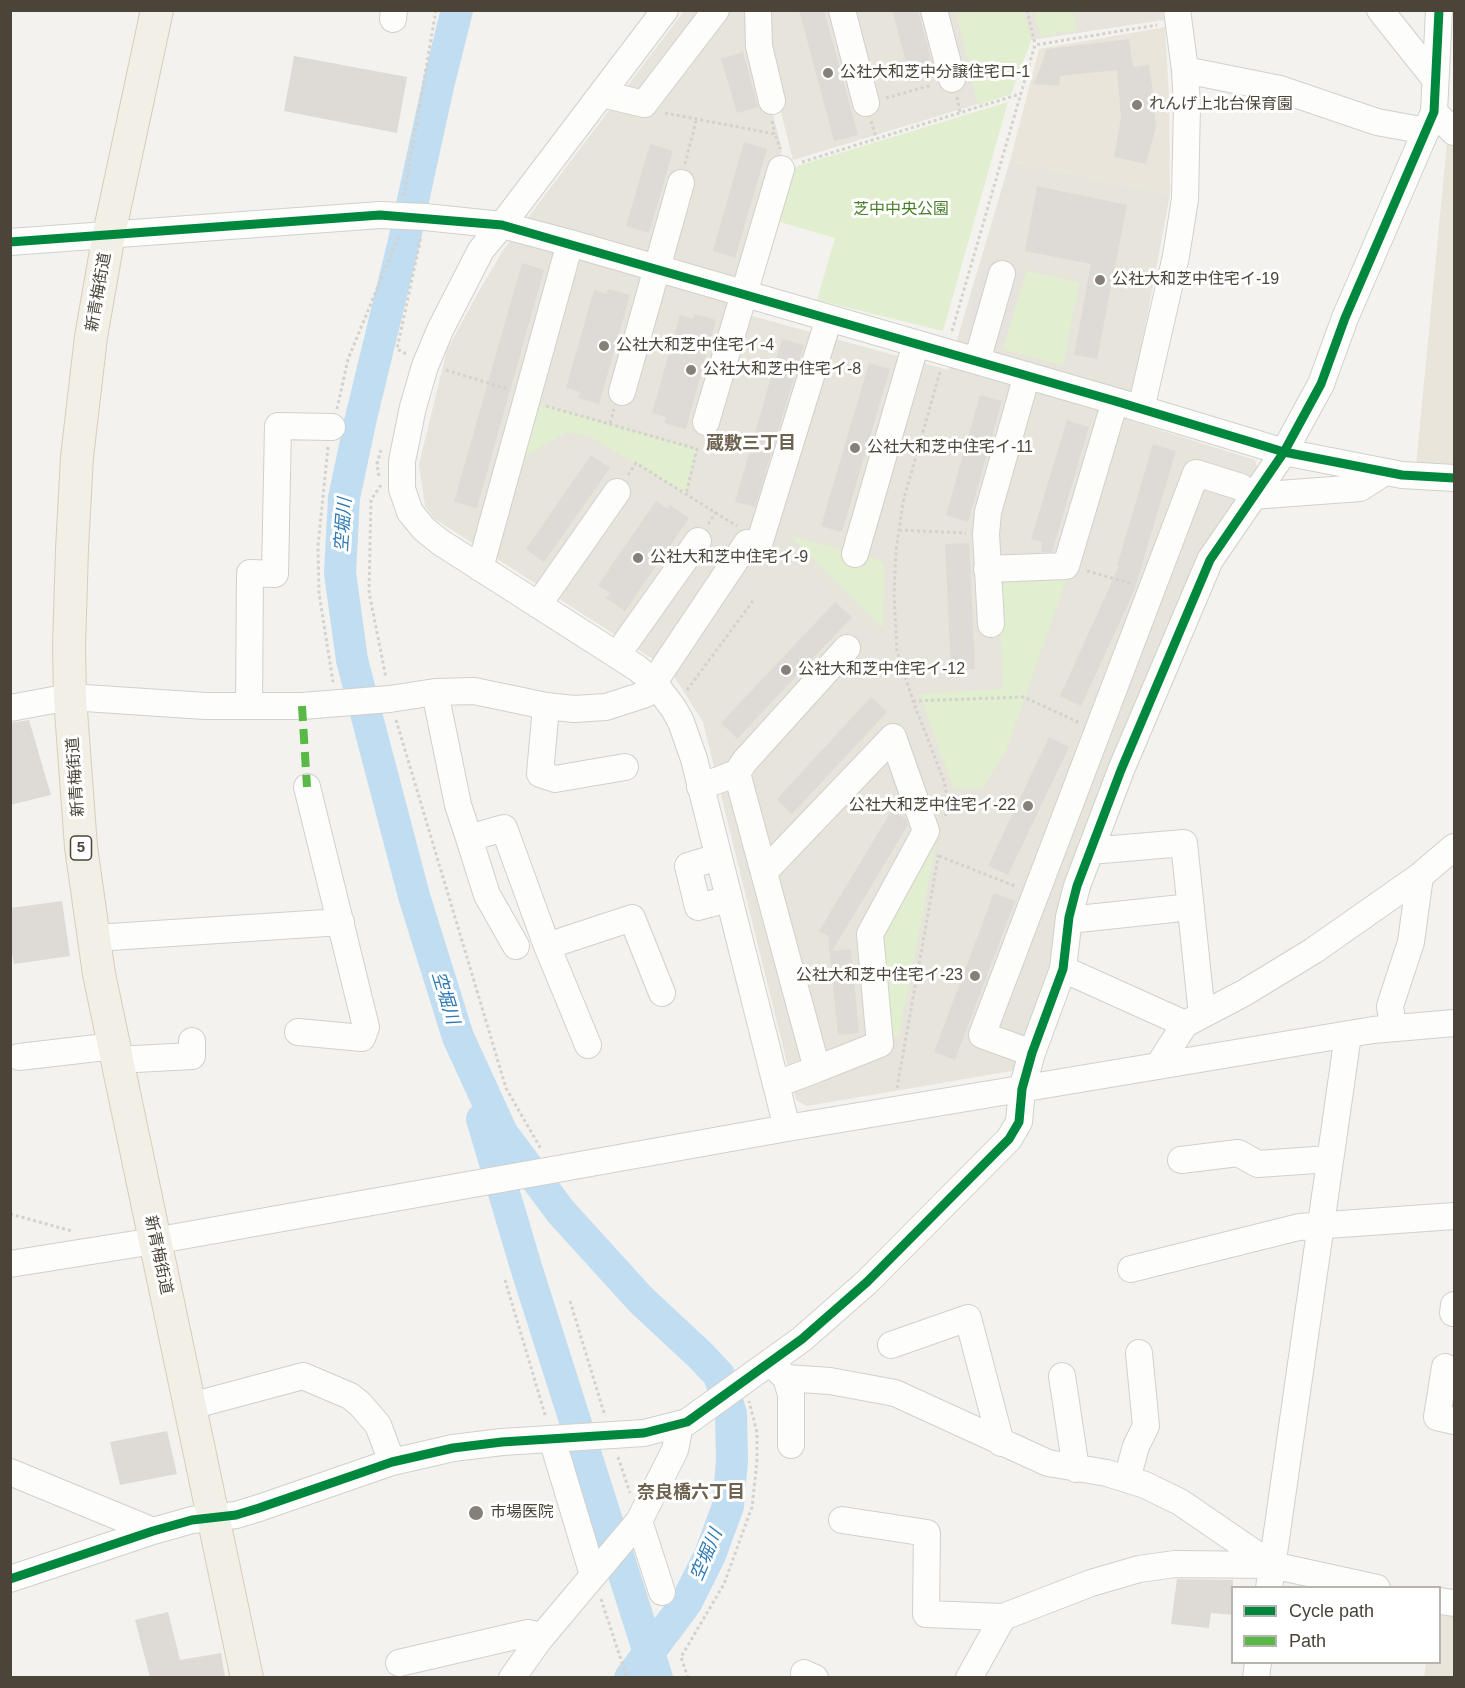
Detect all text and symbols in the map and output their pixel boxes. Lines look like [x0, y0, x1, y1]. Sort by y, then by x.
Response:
place label: 公社大和芝中分譲住宅ロ-1 [840, 63, 1030, 83]
marker: 公社大和芝中分譲住宅ロ-1 [821, 66, 835, 80]
place label: れんげ上北台保育園 [1149, 95, 1293, 115]
marker: れんげ上北台保育園 [1130, 98, 1144, 112]
park label: 芝中中央公園 [853, 200, 949, 220]
street label: 新青梅街道 [83, 251, 115, 333]
place label: 公社大和芝中住宅イ-19 [1112, 270, 1279, 290]
marker: 公社大和芝中住宅イ-19 [1093, 273, 1107, 287]
place label: 公社大和芝中住宅イ-4 [616, 336, 774, 356]
marker: 公社大和芝中住宅イ-4 [597, 339, 611, 353]
place label: 公社大和芝中住宅イ-8 [703, 360, 861, 380]
marker: 公社大和芝中住宅イ-8 [684, 363, 698, 377]
district label: 蔵敷三丁目 [706, 433, 796, 455]
place label: 公社大和芝中住宅イ-11 [867, 438, 1033, 458]
marker: 公社大和芝中住宅イ-11 [848, 441, 862, 455]
water label: 空堀川 [331, 497, 357, 553]
place label: 公社大和芝中住宅イ-9 [650, 548, 808, 568]
marker: 公社大和芝中住宅イ-9 [631, 551, 645, 565]
place label: 公社大和芝中住宅イ-12 [798, 660, 965, 680]
marker: 公社大和芝中住宅イ-12 [779, 663, 793, 677]
street label: 新青梅街道 [64, 736, 88, 818]
place label: 公社大和芝中住宅イ-22 [849, 796, 1016, 816]
marker: 公社大和芝中住宅イ-22 [1021, 799, 1035, 813]
road number: 5 [70, 836, 92, 860]
place label: 公社大和芝中住宅イ-23 [796, 966, 963, 986]
water label: 空堀川 [427, 969, 463, 1027]
marker: 公社大和芝中住宅イ-23 [968, 969, 982, 983]
street label: 新青梅街道 [140, 1214, 176, 1296]
district label: 奈良橋六丁目 [637, 1482, 745, 1504]
place label: 市場医院 [490, 1503, 554, 1523]
marker: 市場医院 [467, 1504, 485, 1522]
water label: 空堀川 [687, 1526, 727, 1584]
legend [1231, 1586, 1441, 1664]
text: Cycle path [1289, 1601, 1374, 1621]
text: Path [1289, 1631, 1326, 1651]

